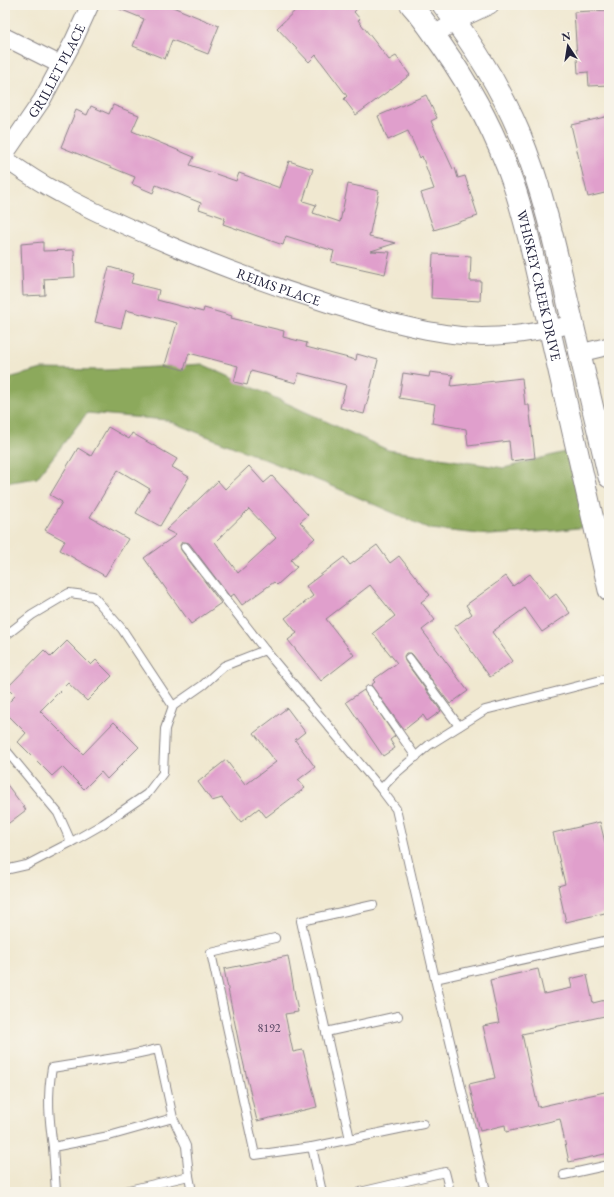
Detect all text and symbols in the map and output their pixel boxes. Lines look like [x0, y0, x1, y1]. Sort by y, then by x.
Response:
street label: GRILLET PLACE [23, 21, 89, 121]
north arrow [548, 26, 588, 66]
text: N [560, 28, 572, 44]
street label: WHISKEY CREEK DRIVE [513, 208, 566, 363]
street label: REIMS PLACE [234, 264, 323, 310]
house number: 8192 [257, 1020, 281, 1036]

